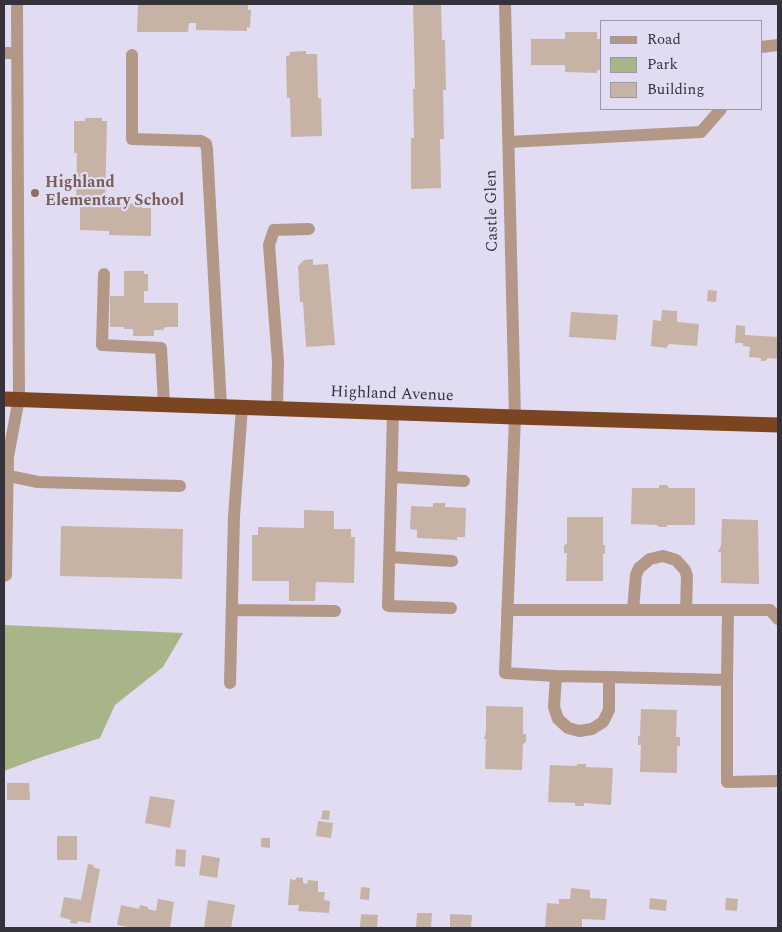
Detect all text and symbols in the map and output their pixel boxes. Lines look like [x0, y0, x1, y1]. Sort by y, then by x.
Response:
legend [600, 20, 762, 110]
text: Road [647, 28, 681, 51]
text: Park [647, 53, 678, 76]
text: Building [647, 78, 704, 101]
street label: Castle Glen [483, 170, 503, 252]
place label: Highland Elementary School [45, 174, 184, 212]
marker: Highland Elementary School [29, 187, 41, 199]
street label: Highland Avenue [330, 383, 454, 407]

